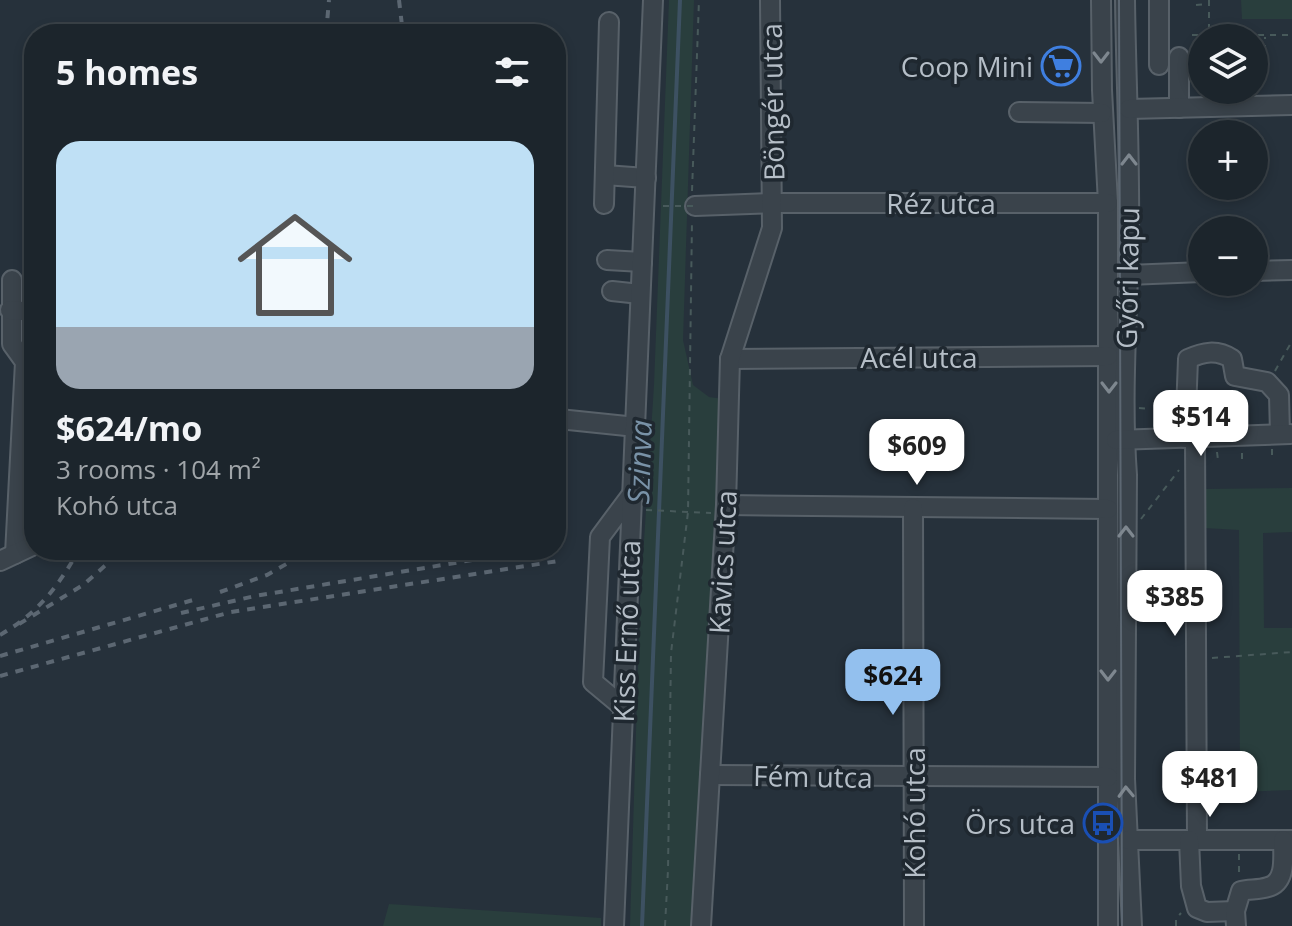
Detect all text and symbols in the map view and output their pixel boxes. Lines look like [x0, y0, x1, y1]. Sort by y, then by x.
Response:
street label: Böngér utca [752, 23, 792, 181]
map controls [1188, 24, 1268, 296]
button: layers [1188, 24, 1268, 104]
supermarket icon: Coop Mini [1040, 45, 1082, 87]
place label: Coop Mini [901, 47, 1033, 85]
text: 5 homes [56, 49, 198, 95]
icon: filters [490, 50, 534, 94]
one-way arrow [1092, 51, 1110, 64]
button: + [1188, 120, 1268, 200]
one-way arrow [1120, 153, 1138, 166]
street label: Réz utca [886, 184, 996, 222]
icon: home [223, 193, 367, 337]
street label: Győri kapu [1107, 207, 1147, 349]
button: − [1188, 216, 1268, 296]
street label: Acél utca [860, 338, 978, 376]
one-way arrow [1100, 381, 1117, 394]
pin: $514 [1154, 390, 1248, 458]
text: $514 [1171, 398, 1231, 434]
text: $624/mo [56, 405, 202, 451]
water label: Szinva [617, 419, 661, 505]
pin: $609 [870, 419, 964, 487]
text: $609 [887, 427, 947, 463]
text: 3 rooms · 104 m² [56, 451, 261, 487]
text: Kohó utca [56, 487, 178, 523]
street label: Kavics utca [699, 489, 745, 635]
one-way arrow [1117, 525, 1135, 538]
street label: Kiss Ernő utca [604, 539, 648, 723]
pin: $385 [1128, 570, 1222, 638]
text: $385 [1145, 578, 1205, 614]
pin: $624 [846, 649, 940, 717]
text: $624 [863, 657, 923, 693]
one-way arrow [1099, 669, 1117, 682]
street label: Kohó utca [895, 747, 933, 879]
pin: $481 [1163, 751, 1257, 819]
street label: Fém utca [753, 756, 873, 796]
text: $481 [1180, 759, 1240, 795]
one-way arrow [1117, 785, 1134, 798]
bus stop icon: Örs utca [1082, 802, 1124, 844]
place label: Örs utca [965, 804, 1075, 842]

